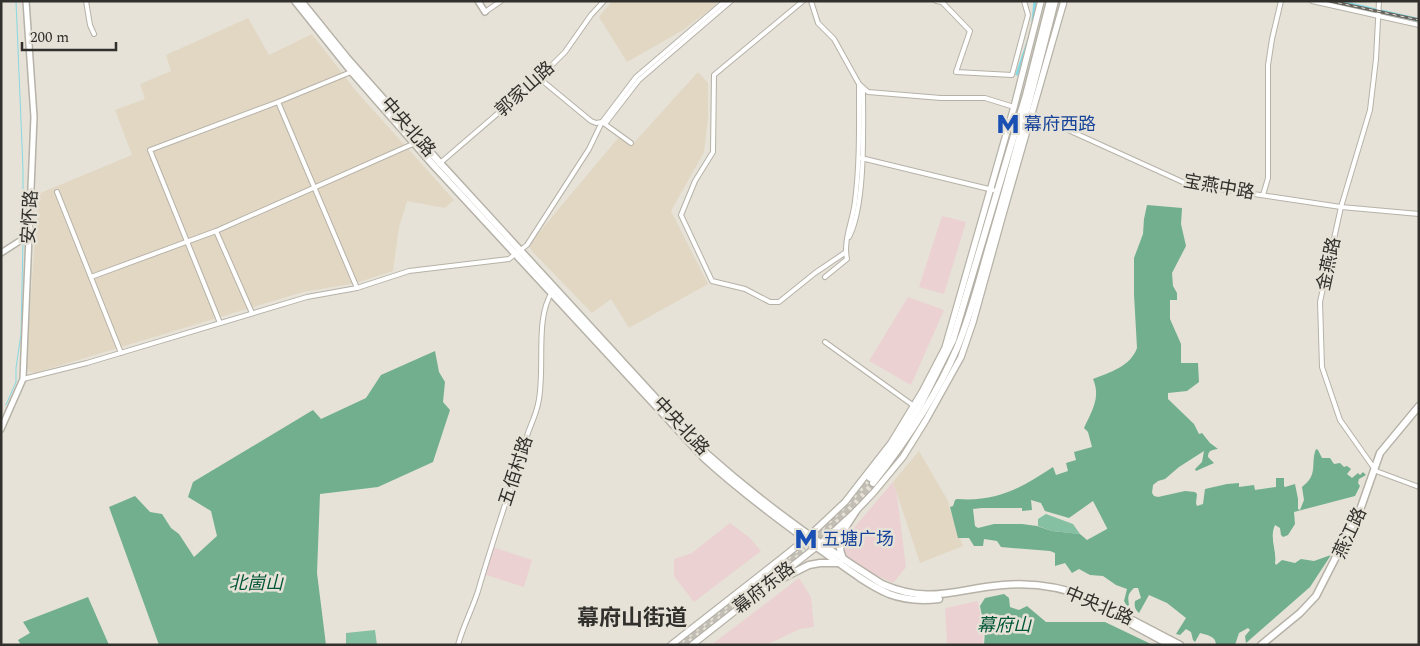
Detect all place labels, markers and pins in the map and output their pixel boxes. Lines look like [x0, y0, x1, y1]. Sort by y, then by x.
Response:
metro station icon: 幕府西路 [995, 111, 1021, 137]
place label: 幕府西路 [1024, 111, 1096, 138]
metro station icon: 五塘广场 [793, 526, 819, 552]
place label: 五塘广场 [822, 526, 894, 553]

